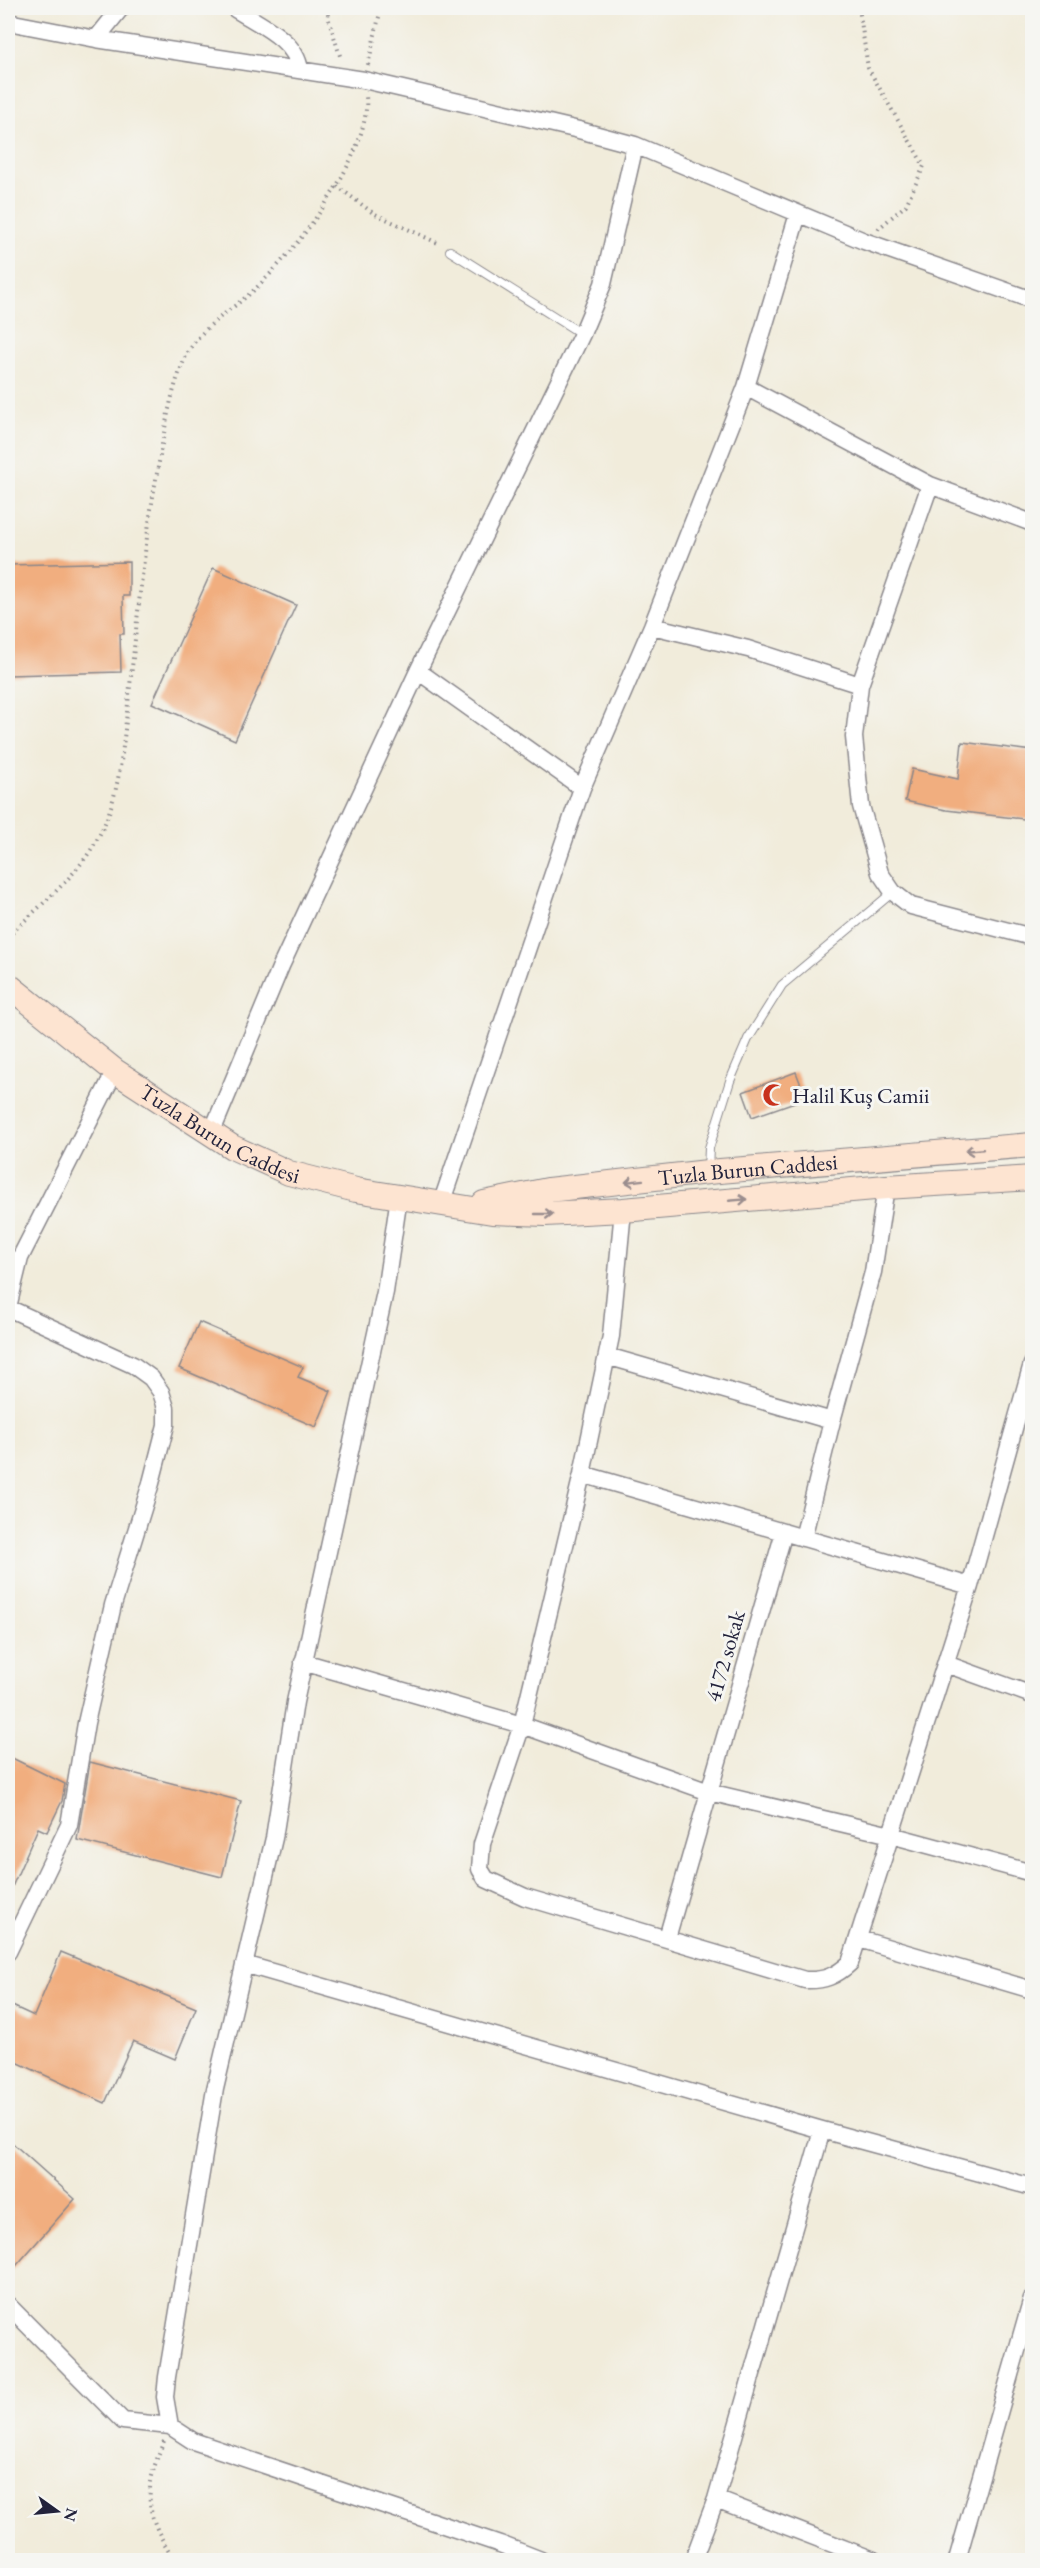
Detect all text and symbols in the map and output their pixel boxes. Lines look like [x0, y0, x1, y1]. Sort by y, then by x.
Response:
street label: Tuzla Burun Caddesi [134, 1077, 303, 1190]
place label: Halil Kuş Camii [792, 1081, 929, 1110]
mosque icon: Halil Kuş Camii [761, 1082, 787, 1108]
one-way arrow [965, 1145, 985, 1156]
street label: Tuzla Burun Caddesi [656, 1147, 839, 1192]
one-way arrow [624, 1176, 644, 1187]
one-way arrow [728, 1194, 748, 1205]
one-way arrow [533, 1208, 553, 1220]
street label: 4172 sokak [698, 1606, 752, 1705]
north arrow [27, 2481, 87, 2541]
text: N [59, 2506, 83, 2524]

